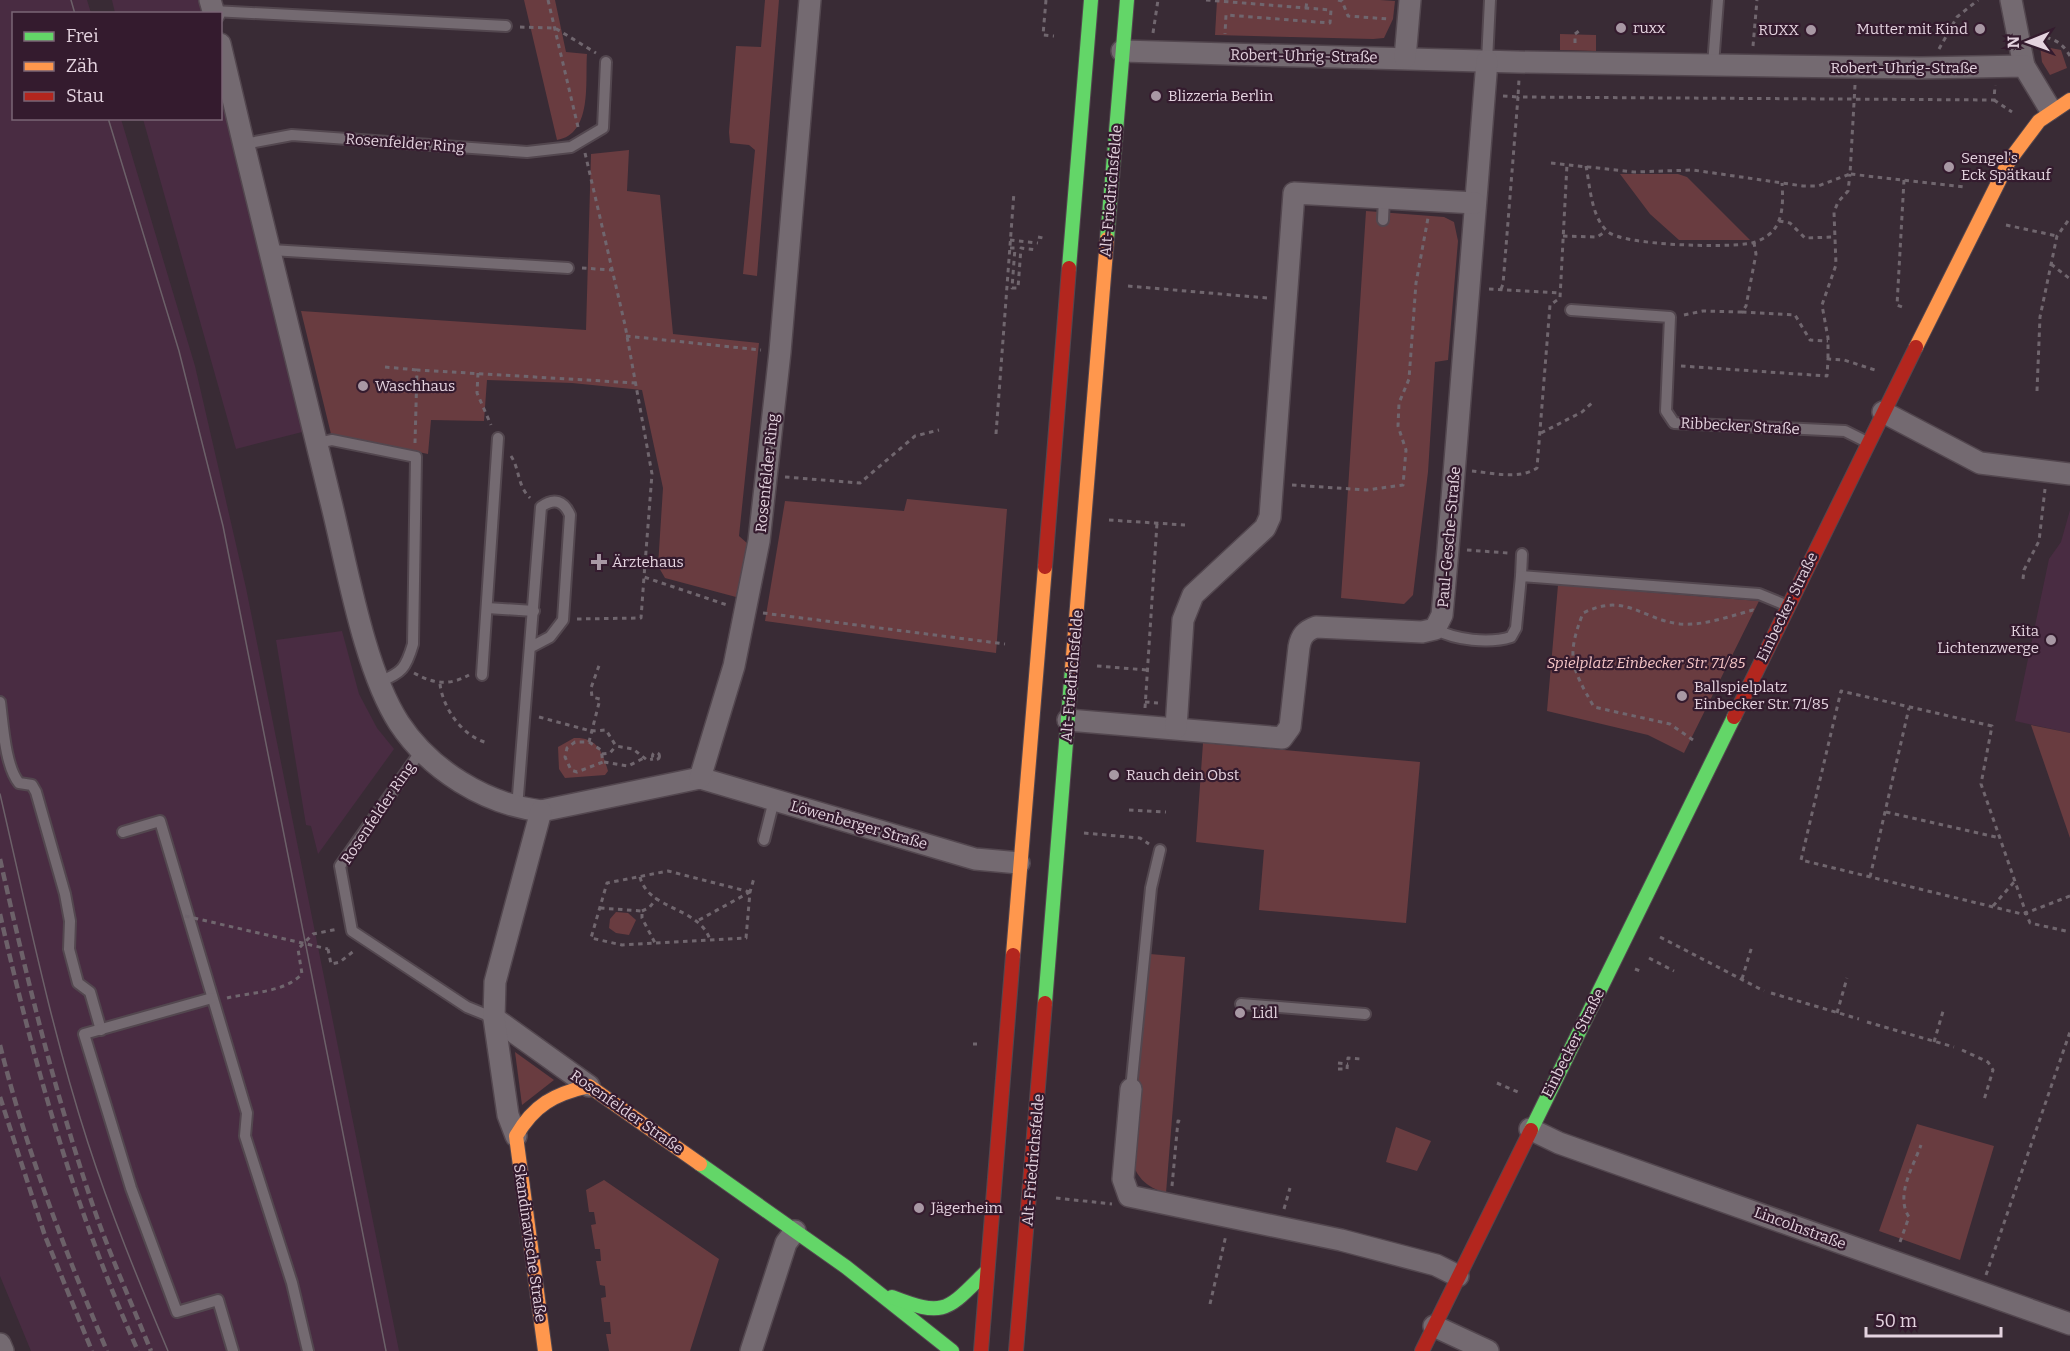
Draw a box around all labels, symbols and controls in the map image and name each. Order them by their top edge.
legend [12,12,222,120]
north arrow [1998,12,2058,72]
place label: ruxx [1633,19,1666,37]
place label: Mutter mit Kind [1856,20,1968,38]
marker: ruxx [1614,21,1628,35]
place label: RUXX [1758,21,1800,39]
marker: Mutter mit Kind [1973,22,1987,36]
marker: RUXX [1804,23,1818,37]
text: Frei [66,25,99,47]
text: N [2004,36,2023,49]
street label: Robert-Uhrig-Straße [1230,46,1378,66]
text: Zäh [66,55,98,77]
street label: Robert-Uhrig-Straße [1830,59,1978,77]
text: Stau [66,85,104,107]
place label: Blizzeria Berlin [1168,87,1274,105]
marker: Blizzeria Berlin [1149,89,1163,103]
street label: Alt-Friedrichsfelde [1096,124,1126,258]
street label: Rosenfelder Ring [345,130,465,156]
place label: Sengel's Eck Spätkauf [1961,149,2053,184]
marker: Sengel's Eck Spätkauf [1942,160,1956,174]
place label: Waschhaus [375,377,455,395]
marker: Waschhaus [356,379,370,393]
street label: Rosenfelder Ring [752,413,782,533]
street label: Ribbecker Straße [1680,414,1800,438]
street label: Paul-Gesche-Straße [1434,466,1464,608]
street label: Einbecker Straße [1753,549,1821,665]
marker: Ärztehaus [590,553,608,571]
place label: Ärztehaus [612,553,684,571]
street label: Alt-Friedrichsfelde [1057,609,1087,743]
place label: Kita Lichtenzwerge [1937,622,2039,657]
marker: Kita Lichtenzwerge [2044,633,2058,647]
park label: Spielplatz Einbecker Str. 71/85 [1547,654,1745,672]
place label: Ballspielplatz Einbecker Str. 71/85 [1694,678,1829,713]
marker: Ballspielplatz Einbecker Str. 71/85 [1675,689,1689,703]
street label: Rosenfelder Ring [337,758,419,868]
place label: Rauch dein Obst [1126,766,1240,784]
marker: Rauch dein Obst [1107,768,1121,782]
street label: Löwenberger Straße [789,797,929,853]
street label: Einbecker Straße [1538,986,1608,1100]
place label: Lidl [1252,1004,1278,1022]
marker: Lidl [1233,1006,1247,1020]
street label: Rosenfelder Straße [567,1066,687,1158]
street label: Alt-Friedrichsfelde [1018,1093,1048,1227]
street label: Skandinavische Straße [510,1163,550,1323]
place label: Jägerheim [930,1199,1004,1217]
marker: Jägerheim [912,1201,926,1215]
street label: Lincolnstraße [1752,1203,1848,1253]
scale bar [1866,1300,2001,1338]
text: 50 m [1875,1310,1917,1332]

